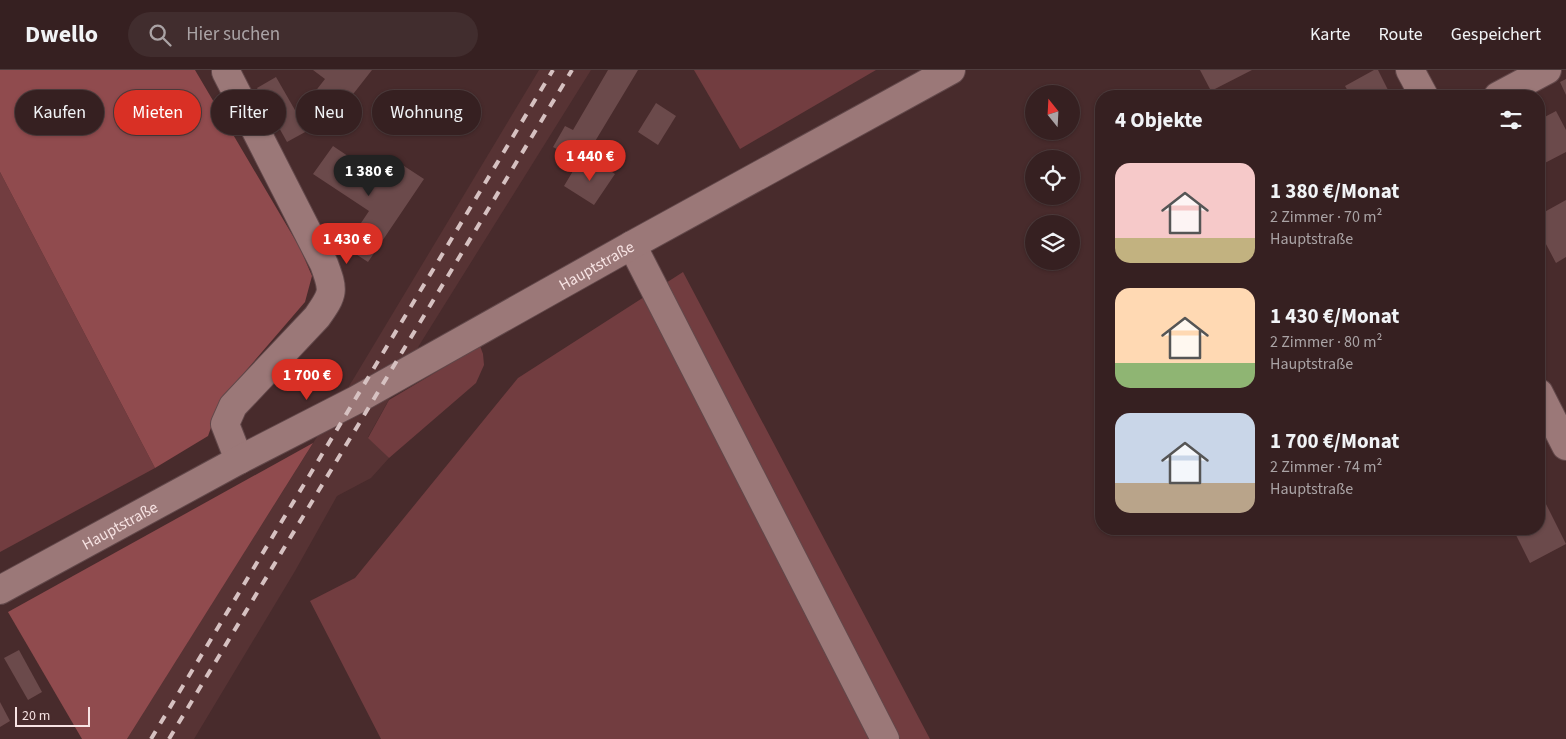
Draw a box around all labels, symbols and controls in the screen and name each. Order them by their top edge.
search box [128,12,478,57]
text: Dwello [25,17,98,52]
icon: search [146,21,174,49]
text: Hier suchen [186,21,280,48]
text: Karte [1310,22,1350,47]
text: Route [1378,22,1423,47]
text: Gespeichert [1451,22,1541,47]
north arrow [1025,85,1080,140]
map controls [1025,85,1080,270]
chip: Kaufen [15,90,104,135]
chip: Mieten [114,90,201,135]
chip: Filter [211,90,286,135]
chip: Neu [296,90,362,135]
chip: Wohnung [372,90,481,135]
text: 4 Objekte [1115,105,1203,135]
icon: filters [1497,106,1525,134]
pin: 1 440 € [544,140,636,182]
text: 1 440 € [566,145,614,167]
button: locate [1025,150,1080,205]
pin: 1 380 € [323,154,415,197]
text: 1 380 € [345,160,393,182]
text: 1 380 €/Monat [1270,176,1399,206]
icon: home [1155,183,1215,243]
text: 2 Zimmer · 70 m² [1270,206,1382,228]
button: layers [1025,215,1080,270]
pin: 1 430 € [301,222,393,265]
text: 1 430 € [323,228,371,250]
text: Hauptstraße [1270,228,1353,250]
street label: Hauptstraße [555,236,638,296]
text: 1 430 €/Monat [1270,301,1399,331]
icon: home [1155,308,1215,368]
text: 2 Zimmer · 80 m² [1270,331,1382,353]
text: Hauptstraße [1270,353,1353,375]
pin: 1 700 € [261,358,353,401]
text: 1 700 € [283,364,331,386]
text: 1 700 €/Monat [1270,426,1399,456]
icon: home [1155,433,1215,493]
text: 2 Zimmer · 74 m² [1270,456,1382,478]
text: Hauptstraße [1270,478,1353,500]
street label: Hauptstraße [78,496,162,555]
scale bar [15,704,90,727]
text: 20 m [22,706,50,726]

